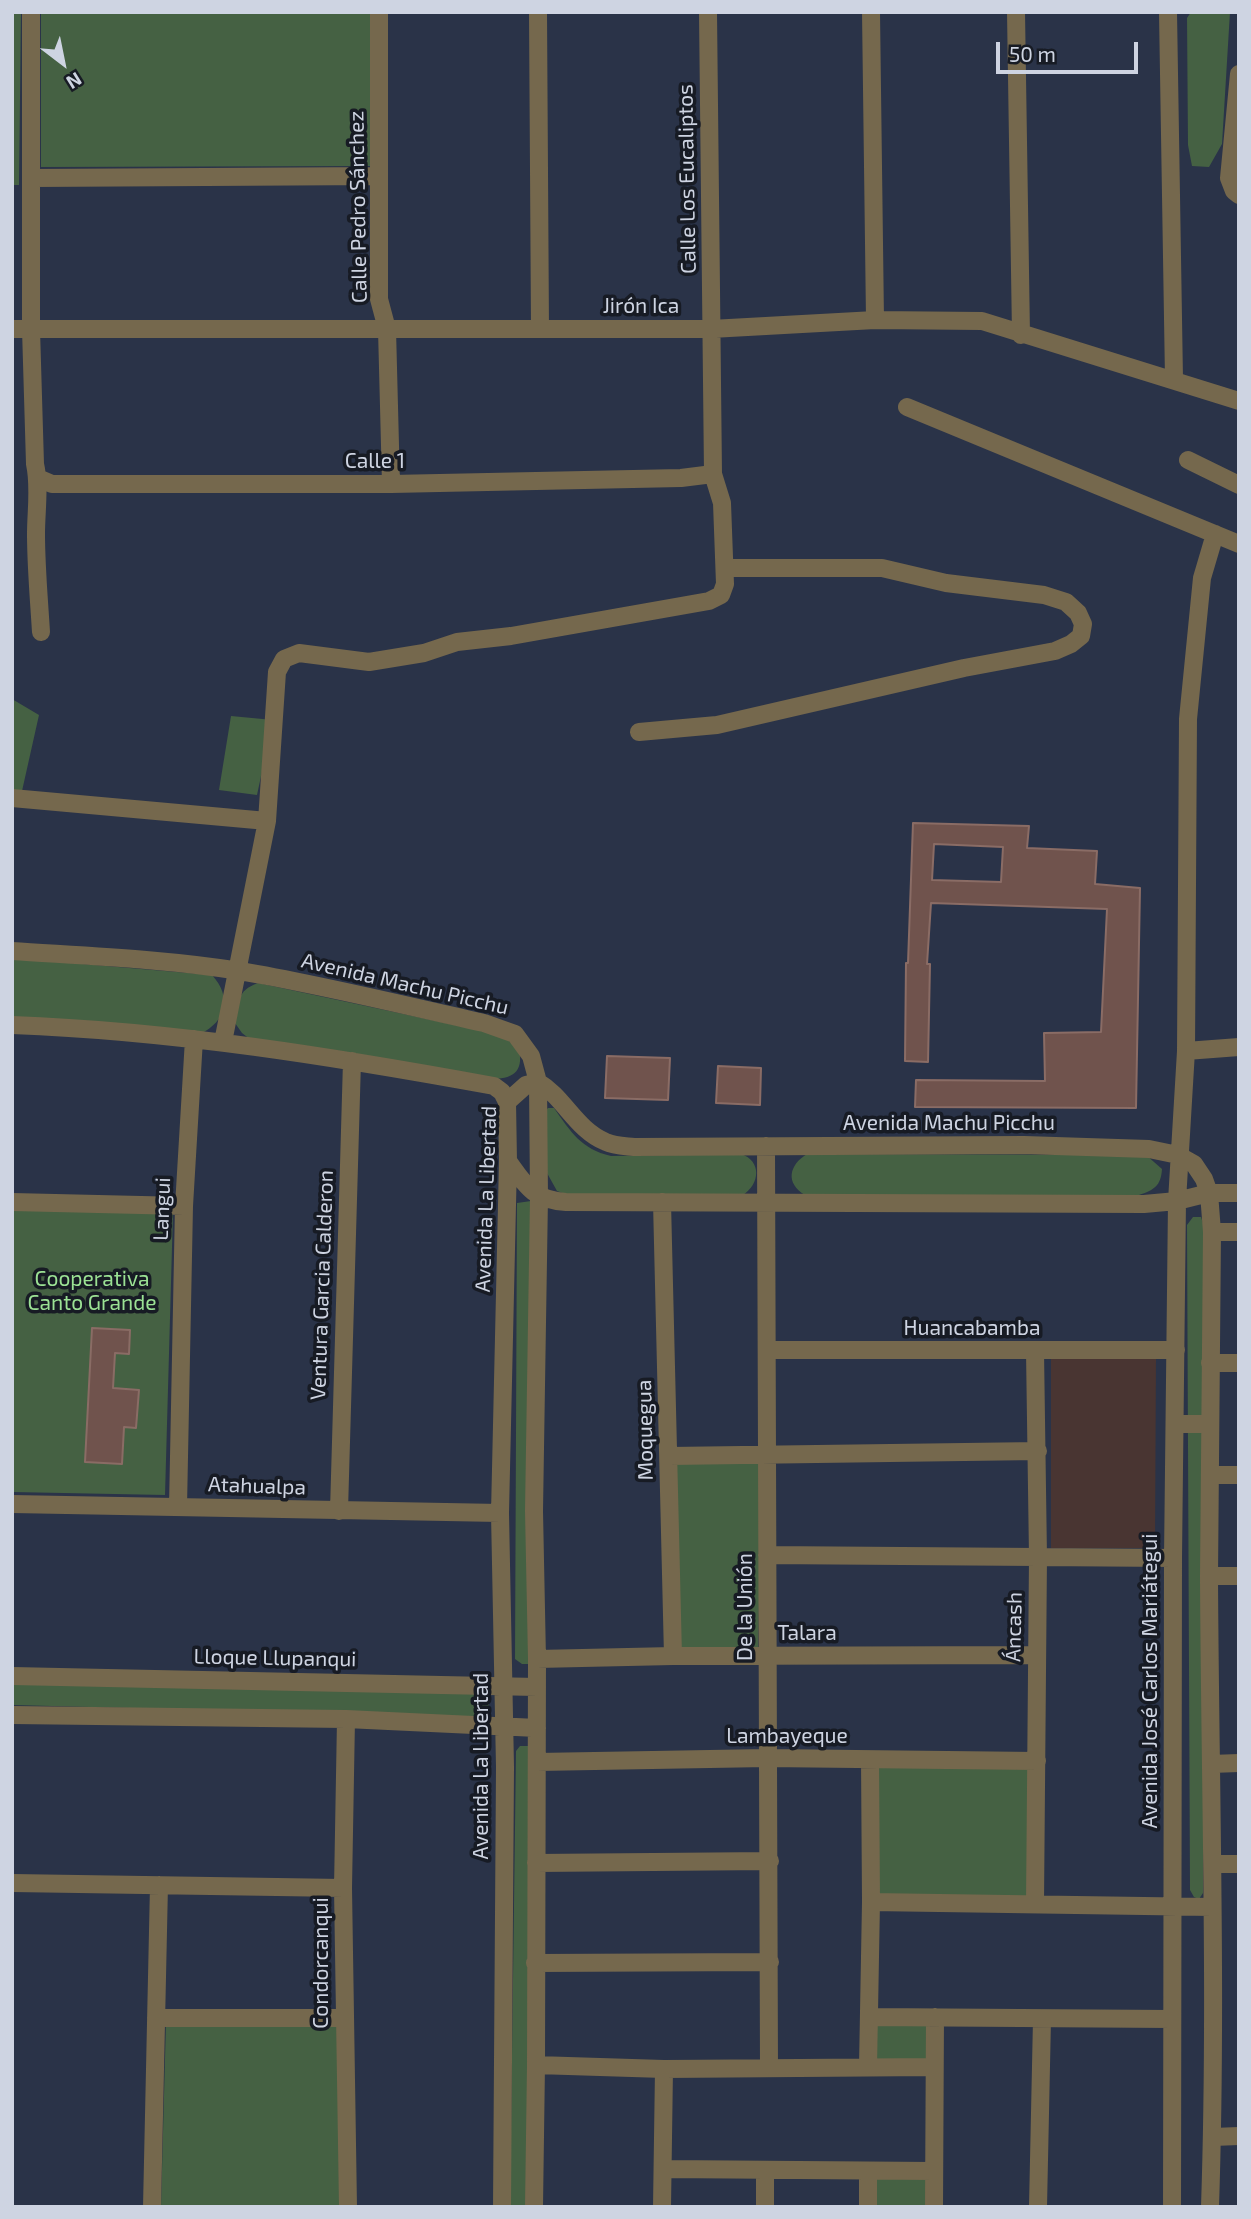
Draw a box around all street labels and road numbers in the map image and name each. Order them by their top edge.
street label: Calle Los Eucaliptos [673,84,701,274]
street label: Calle Pedro Sánchez [344,111,372,303]
street label: Jirón Ica [603,293,679,319]
street label: Calle 1 [345,448,405,474]
street label: Avenida Machu Picchu [299,948,511,1020]
street label: Avenida La Libertad [470,1105,502,1293]
street label: Avenida Machu Picchu [843,1110,1055,1136]
street label: Ventura Garcia Calderon [305,1170,339,1400]
street label: Langui [148,1177,176,1241]
street label: Huancabamba [904,1315,1040,1341]
street label: Moquegua [632,1379,658,1481]
street label: Atahualpa [208,1472,306,1500]
street label: Avenida José Carlos Mariátegui [1137,1534,1163,1828]
street label: De la Unión [732,1553,758,1661]
street label: Áncash [1001,1592,1027,1662]
street label: Talara [777,1620,837,1646]
street label: Lloque Llupanqui [193,1644,357,1672]
street label: Avenida La Libertad [468,1673,494,1859]
street label: Lambayeque [726,1723,848,1749]
street label: Condorcanqui [308,1897,334,2029]

